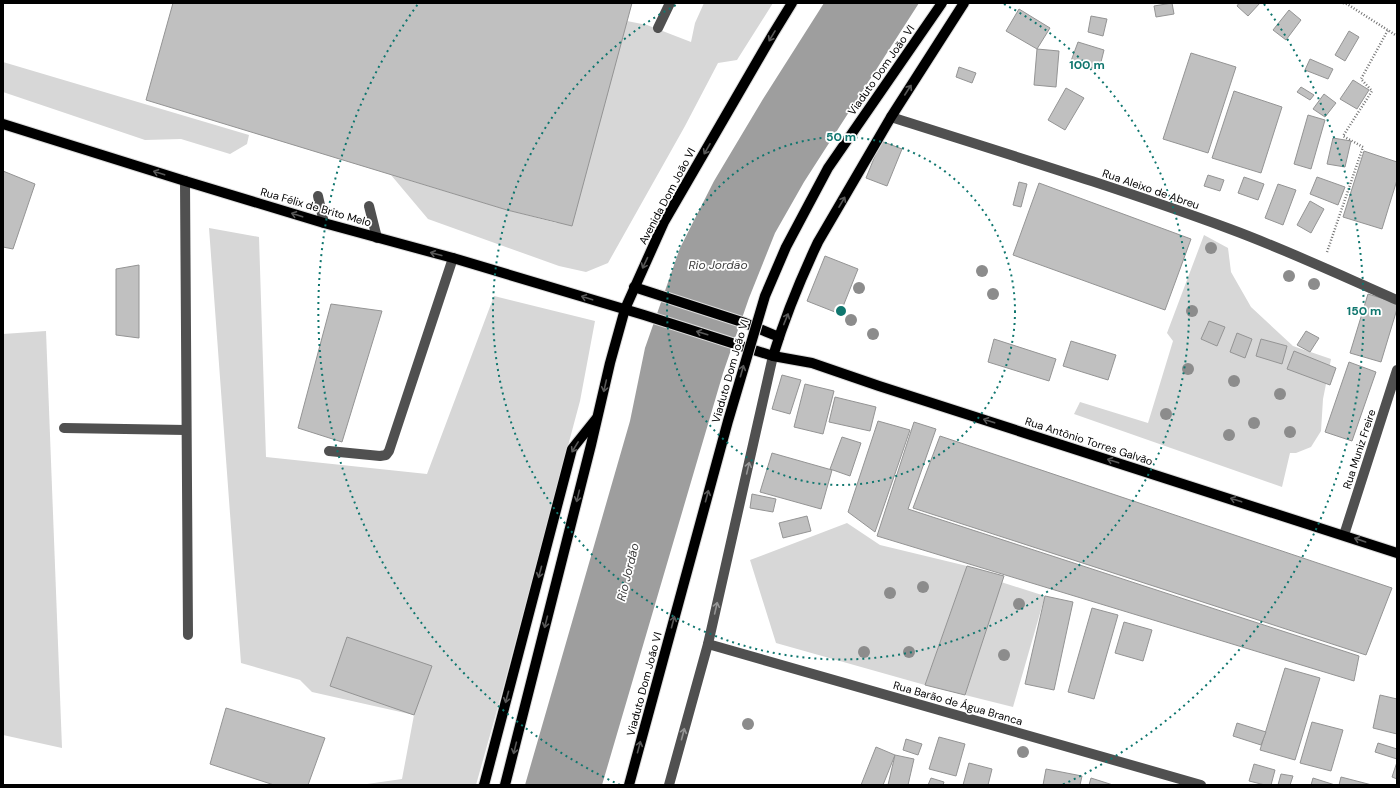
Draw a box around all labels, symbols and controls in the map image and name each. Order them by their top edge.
street label: Viaduto Dom João VI [845,22,917,118]
one-way arrow [767,30,775,42]
text: 100 m [1069,57,1105,73]
one-way arrow [905,84,913,96]
text: 50 m [826,129,856,145]
one-way arrow [702,142,710,154]
street label: Avenida Dom João VI [636,145,698,247]
street label: Rua Aleixo de Abreu [1101,166,1201,212]
one-way arrow [153,169,166,176]
street label: Rua Félix de Brito Melo [259,184,373,230]
one-way arrow [838,196,846,208]
one-way arrow [291,210,303,218]
one-way arrow [429,249,442,257]
one-way arrow [641,257,648,269]
water label: Rio Jordão [688,257,748,273]
one-way arrow [581,294,594,301]
text: 150 m [1347,303,1381,319]
centre of rings [834,304,848,318]
one-way arrow [783,313,791,325]
street label: Viaduto Dom João VI [709,318,751,424]
one-way arrow [695,329,708,336]
one-way arrow [739,365,746,378]
one-way arrow [600,379,608,392]
street label: Rua Muniz Freire [1340,407,1378,491]
street label: Rua Antônio Torres Galvão [1023,414,1155,468]
one-way arrow [982,417,995,424]
one-way arrow [571,441,579,452]
one-way arrow [1106,457,1119,464]
one-way arrow [744,461,752,474]
one-way arrow [574,489,581,502]
one-way arrow [704,490,711,503]
one-way arrow [1231,496,1243,504]
one-way arrow [1354,536,1366,544]
water label: Rio Jordão [613,541,643,603]
one-way arrow [536,565,543,578]
one-way arrow [712,602,720,615]
one-way arrow [542,615,550,628]
one-way arrow [669,615,677,628]
street label: Viaduto Dom João VI [623,631,665,737]
street label: Rua Barão de Água Branca [892,678,1024,728]
one-way arrow [503,691,510,704]
one-way arrow [680,728,687,741]
one-way arrow [510,741,518,754]
one-way arrow [636,741,643,754]

